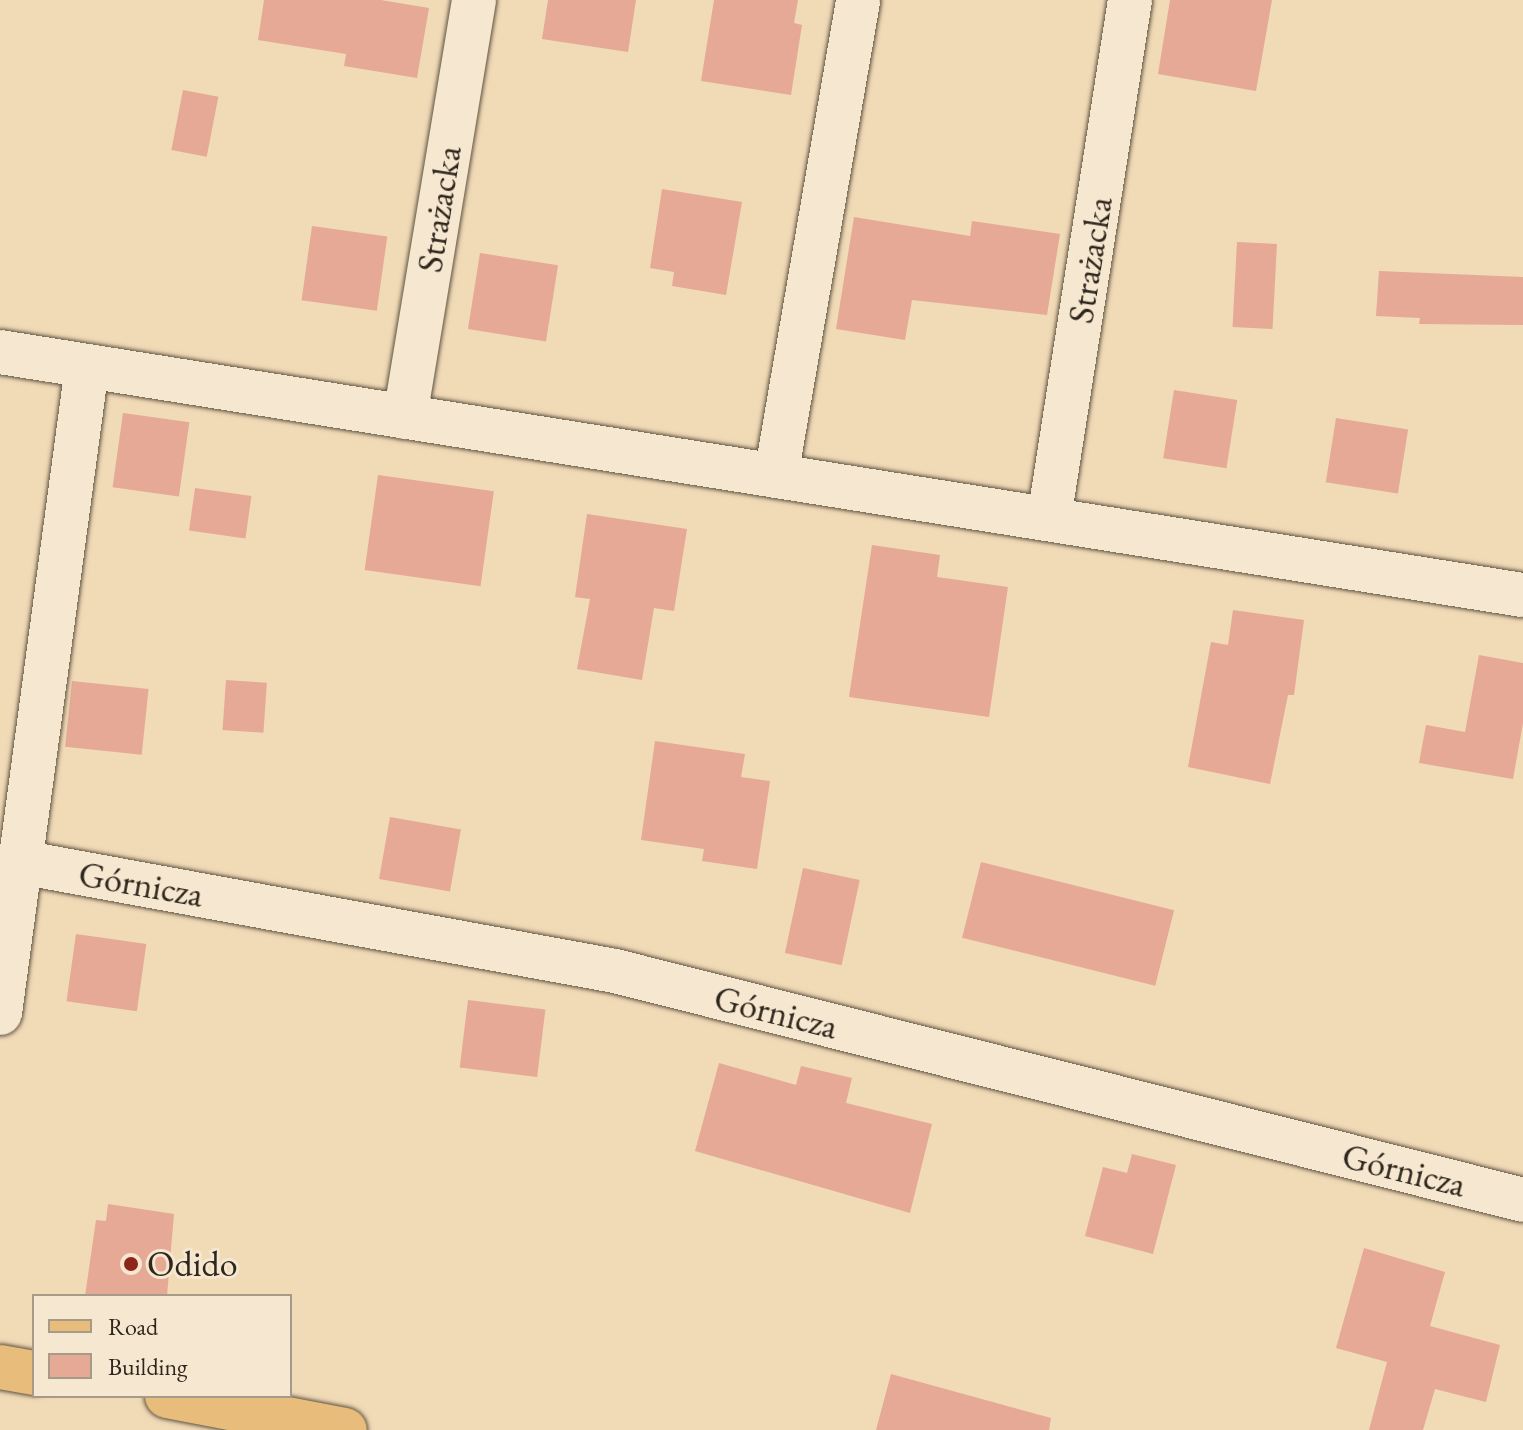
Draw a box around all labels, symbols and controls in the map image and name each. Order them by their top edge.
street label: Strażacka [408,143,470,275]
street label: Strażacka [1059,194,1121,326]
street label: Górnicza [75,852,207,916]
street label: Górnicza [710,976,842,1048]
street label: Górnicza [1338,1134,1470,1206]
place label: Odido [147,1242,238,1286]
marker: Odido [122,1255,140,1273]
legend [32,1294,292,1398]
text: Road [108,1311,158,1342]
text: Building [108,1351,188,1382]

